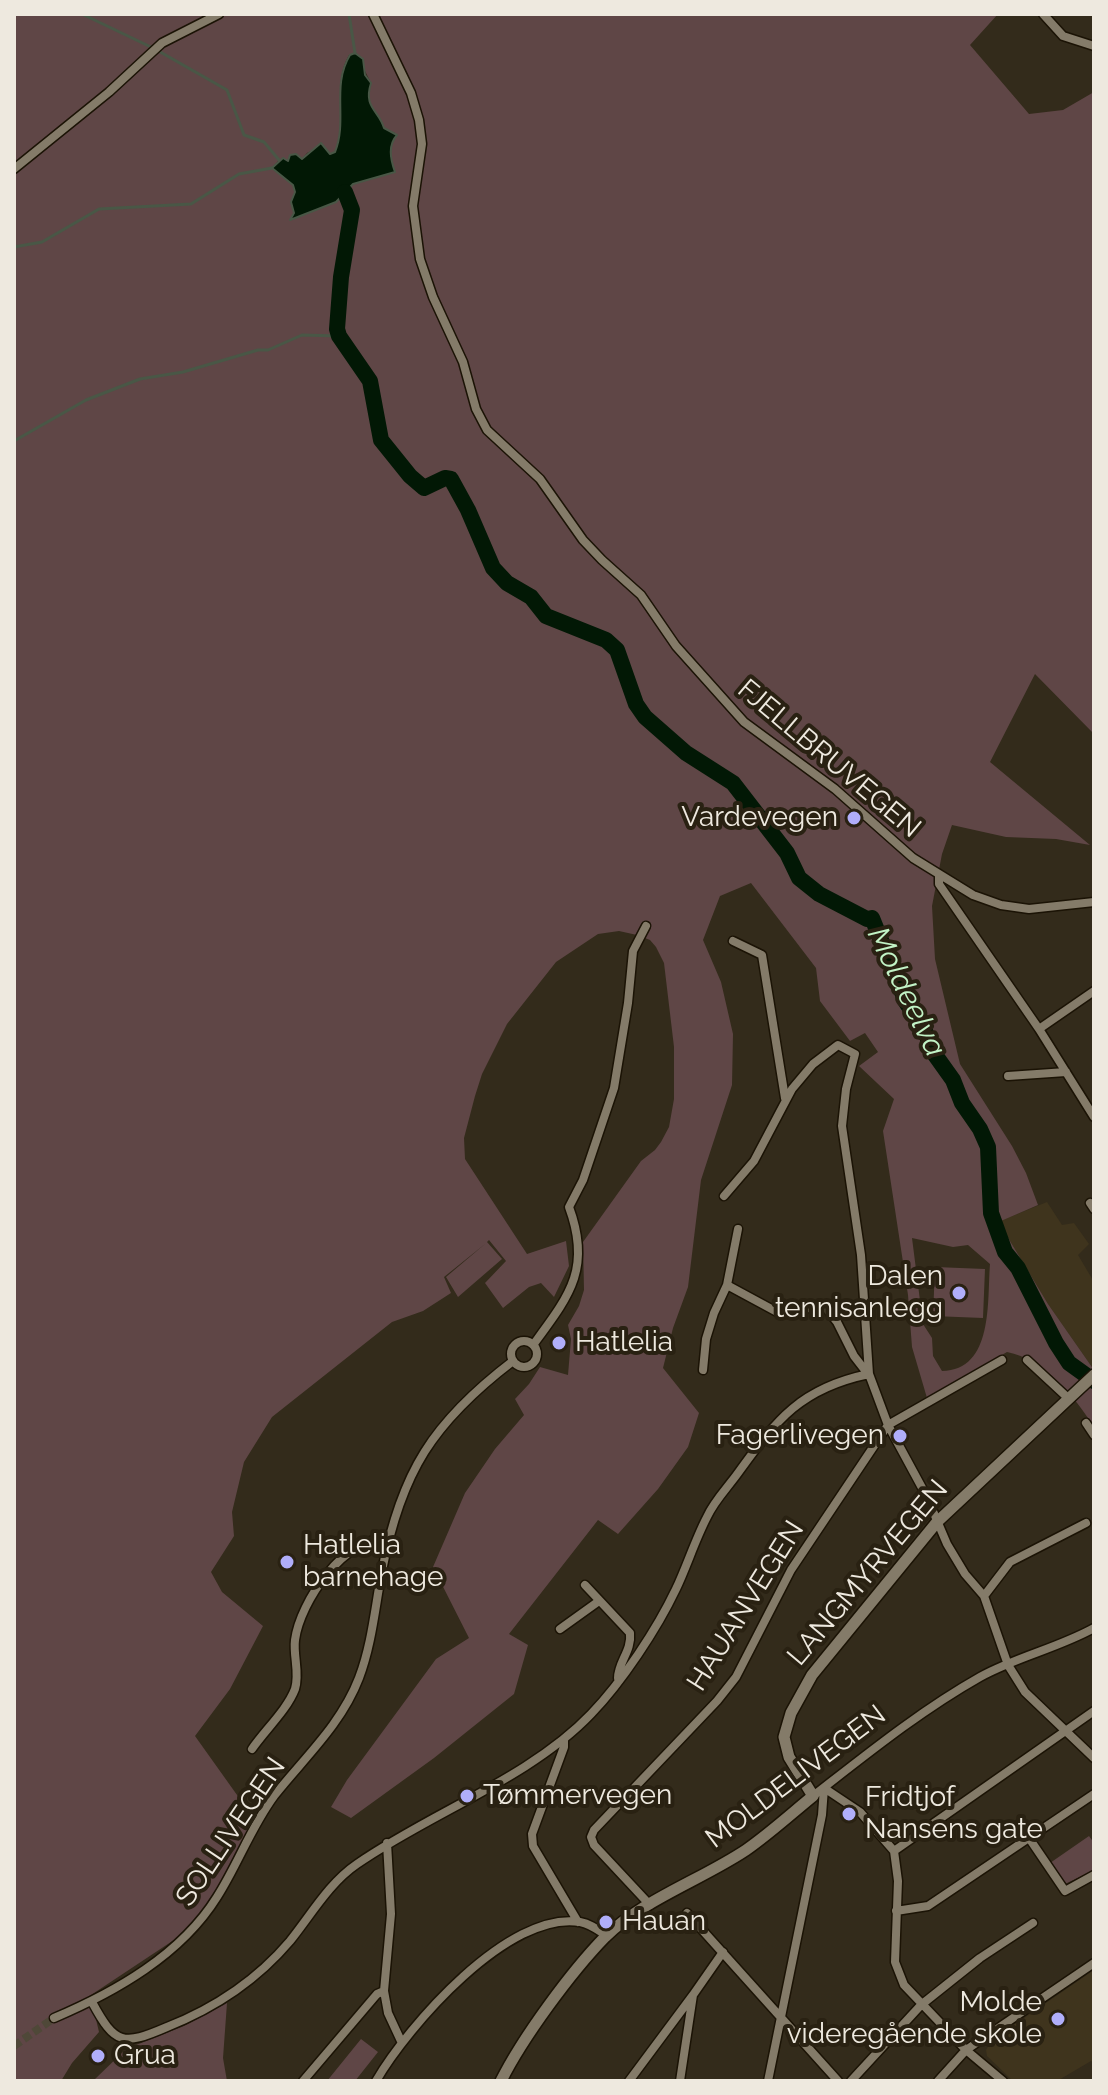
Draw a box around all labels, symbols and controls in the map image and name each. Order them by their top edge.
street label: FJELLBRUVEGEN [731,673,927,845]
place label: Vardevegen [681,801,838,835]
marker: Vardevegen [845,809,863,827]
water label: Moldeelva [859,921,953,1063]
place label: Dalen tennisanlegg [775,1260,943,1326]
marker: Dalen tennisanlegg [950,1284,968,1302]
place label: Hatlelia [575,1326,673,1360]
marker: Hatlelia [550,1334,568,1352]
place label: Fagerlivegen [716,1419,884,1453]
marker: Fagerlivegen [891,1427,909,1445]
street label: LANGMYRVEGEN [781,1473,955,1673]
street label: HAUANVEGEN [680,1515,812,1697]
place label: Hatlelia barnehage [303,1529,443,1595]
marker: Hatlelia barnehage [278,1553,296,1571]
street label: MOLDELIVEGEN [699,1698,893,1856]
street label: SOLLIVEGEN [169,1751,293,1913]
place label: Tømmervegen [483,1779,672,1813]
place label: Fridtjof Nansens gate [865,1781,1043,1847]
marker: Tømmervegen [458,1787,476,1805]
marker: Fridtjof Nansens gate [840,1805,858,1823]
place label: Hauan [622,1905,706,1939]
marker: Hauan [597,1913,615,1931]
place label: Molde videregående skole [787,1986,1042,2052]
marker: Molde videregående skole [1049,2010,1067,2028]
place label: Grua [114,2039,176,2073]
marker: Grua [89,2047,107,2065]

